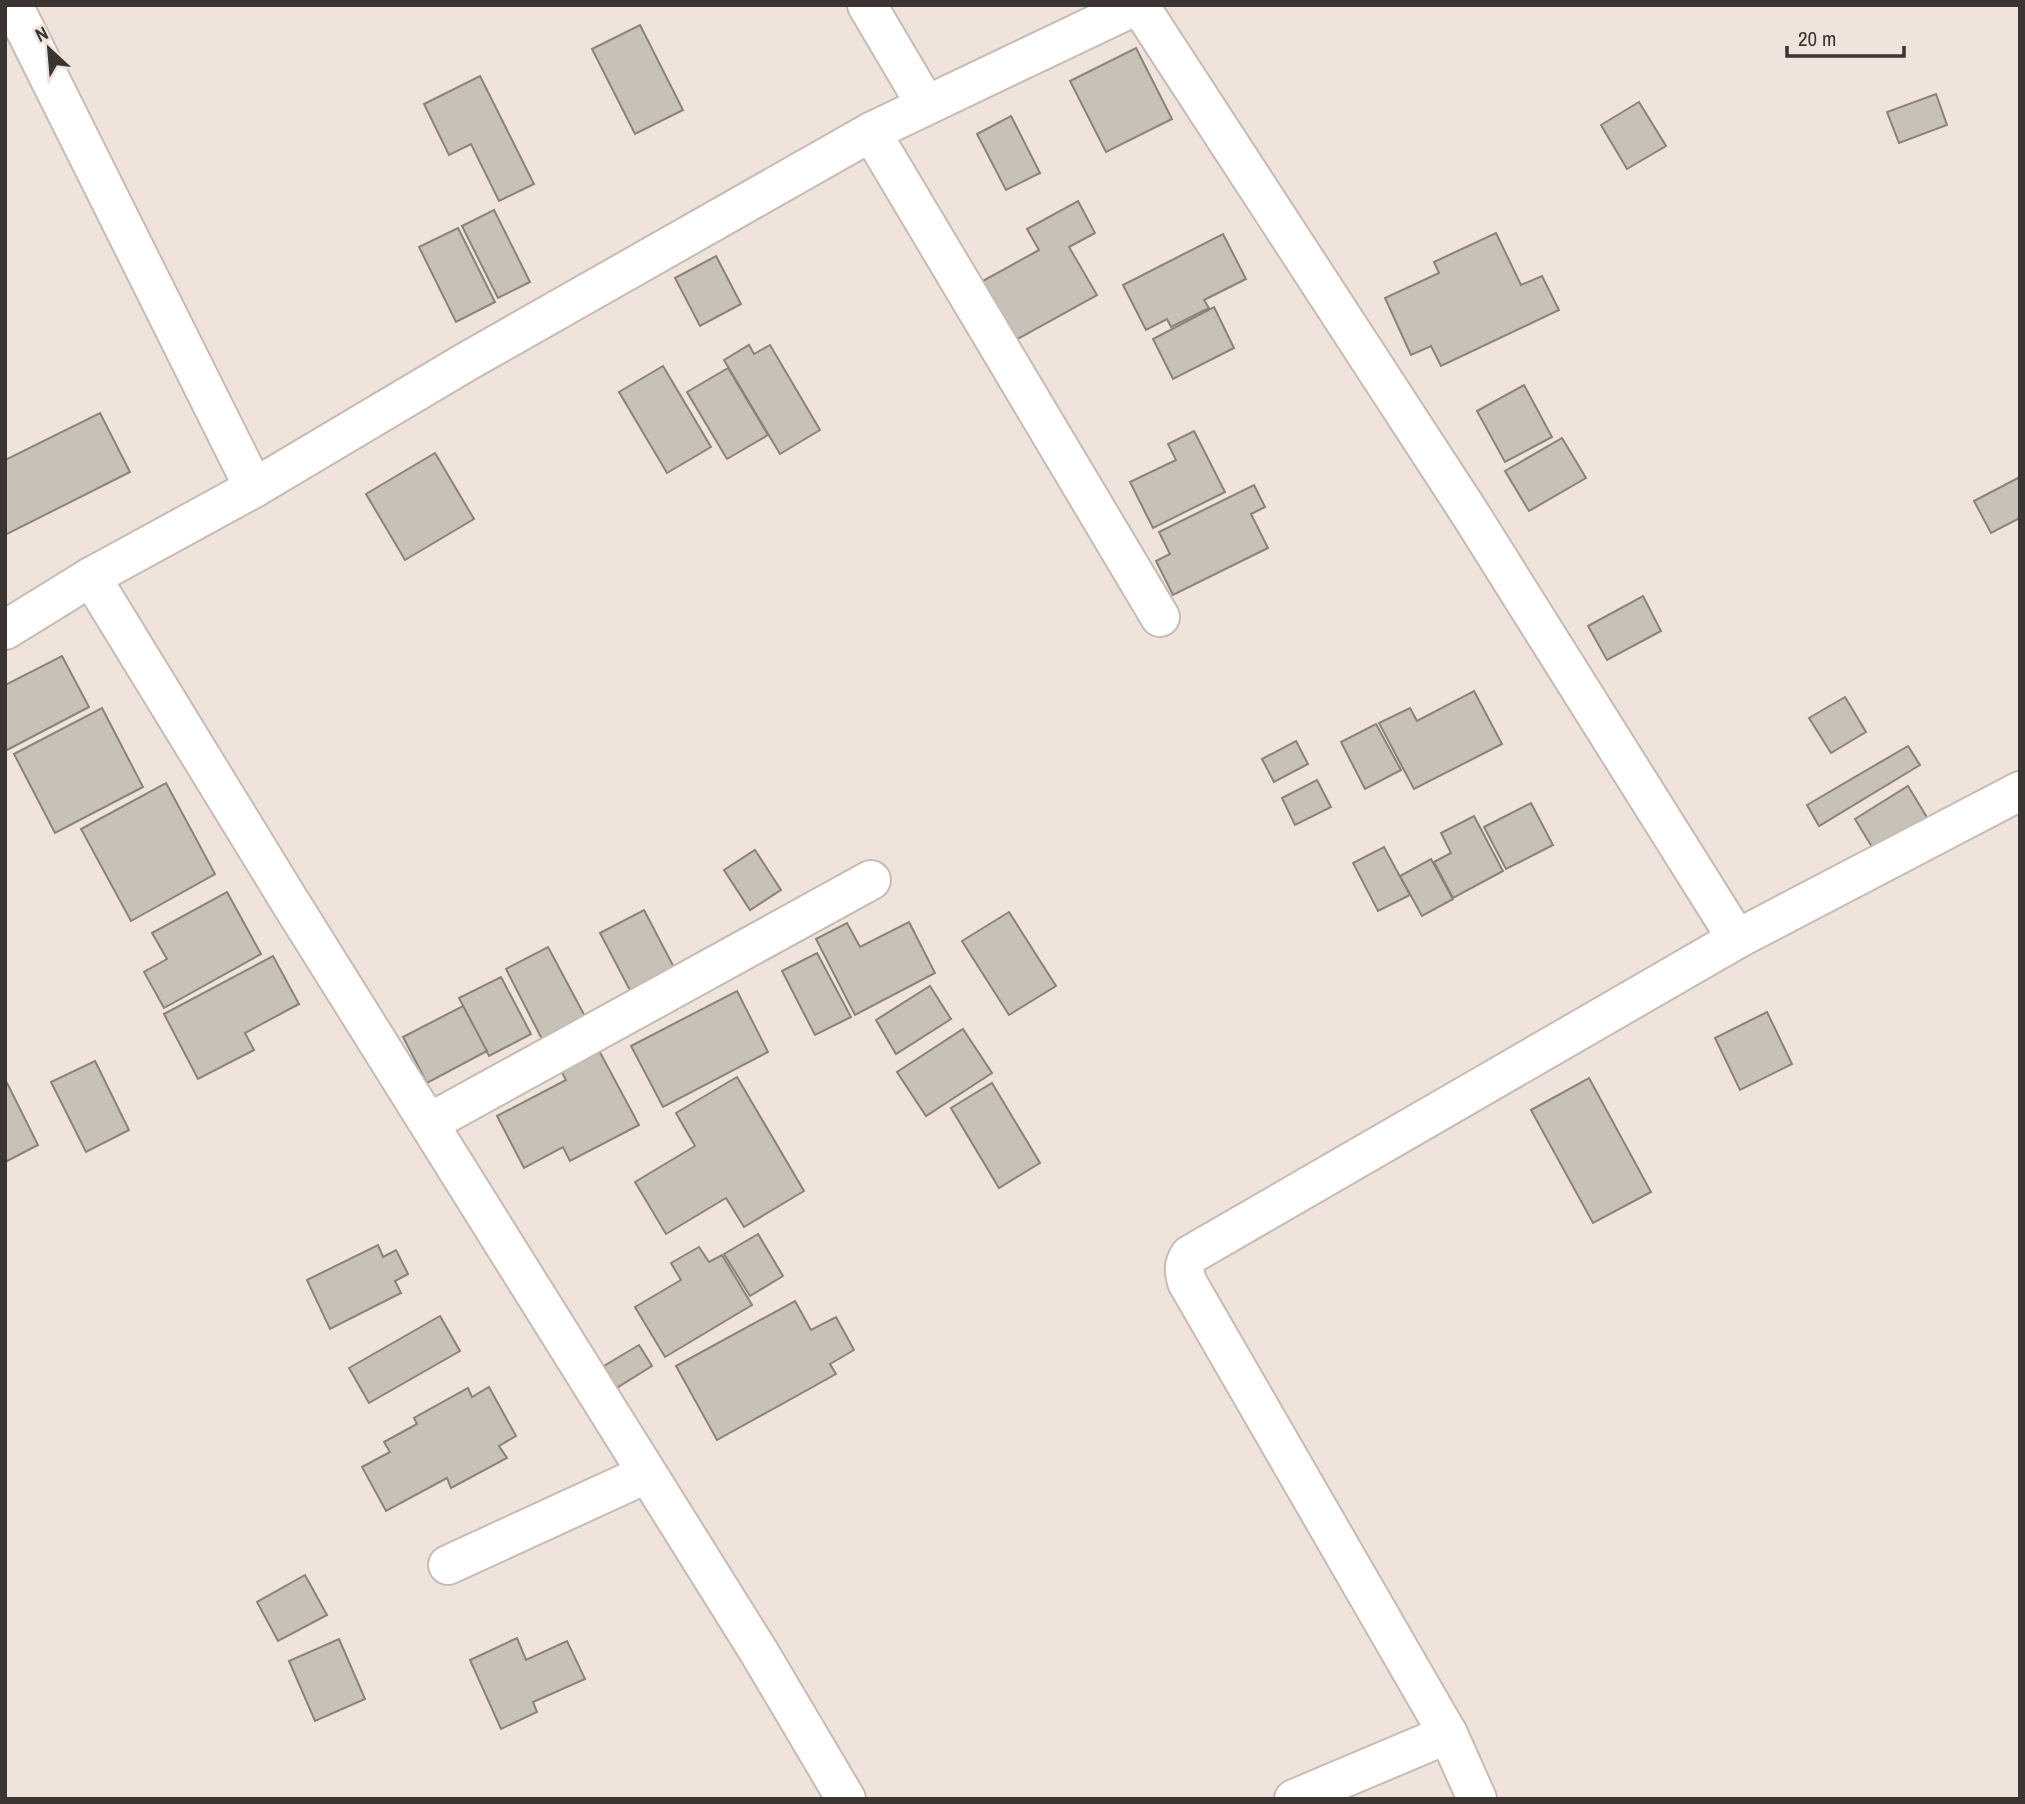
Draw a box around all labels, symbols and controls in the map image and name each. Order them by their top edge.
north arrow [14,14,84,84]
scale bar [1787,14,1904,58]
text: N [31,20,52,48]
text: 20 m [1798,24,1836,53]

